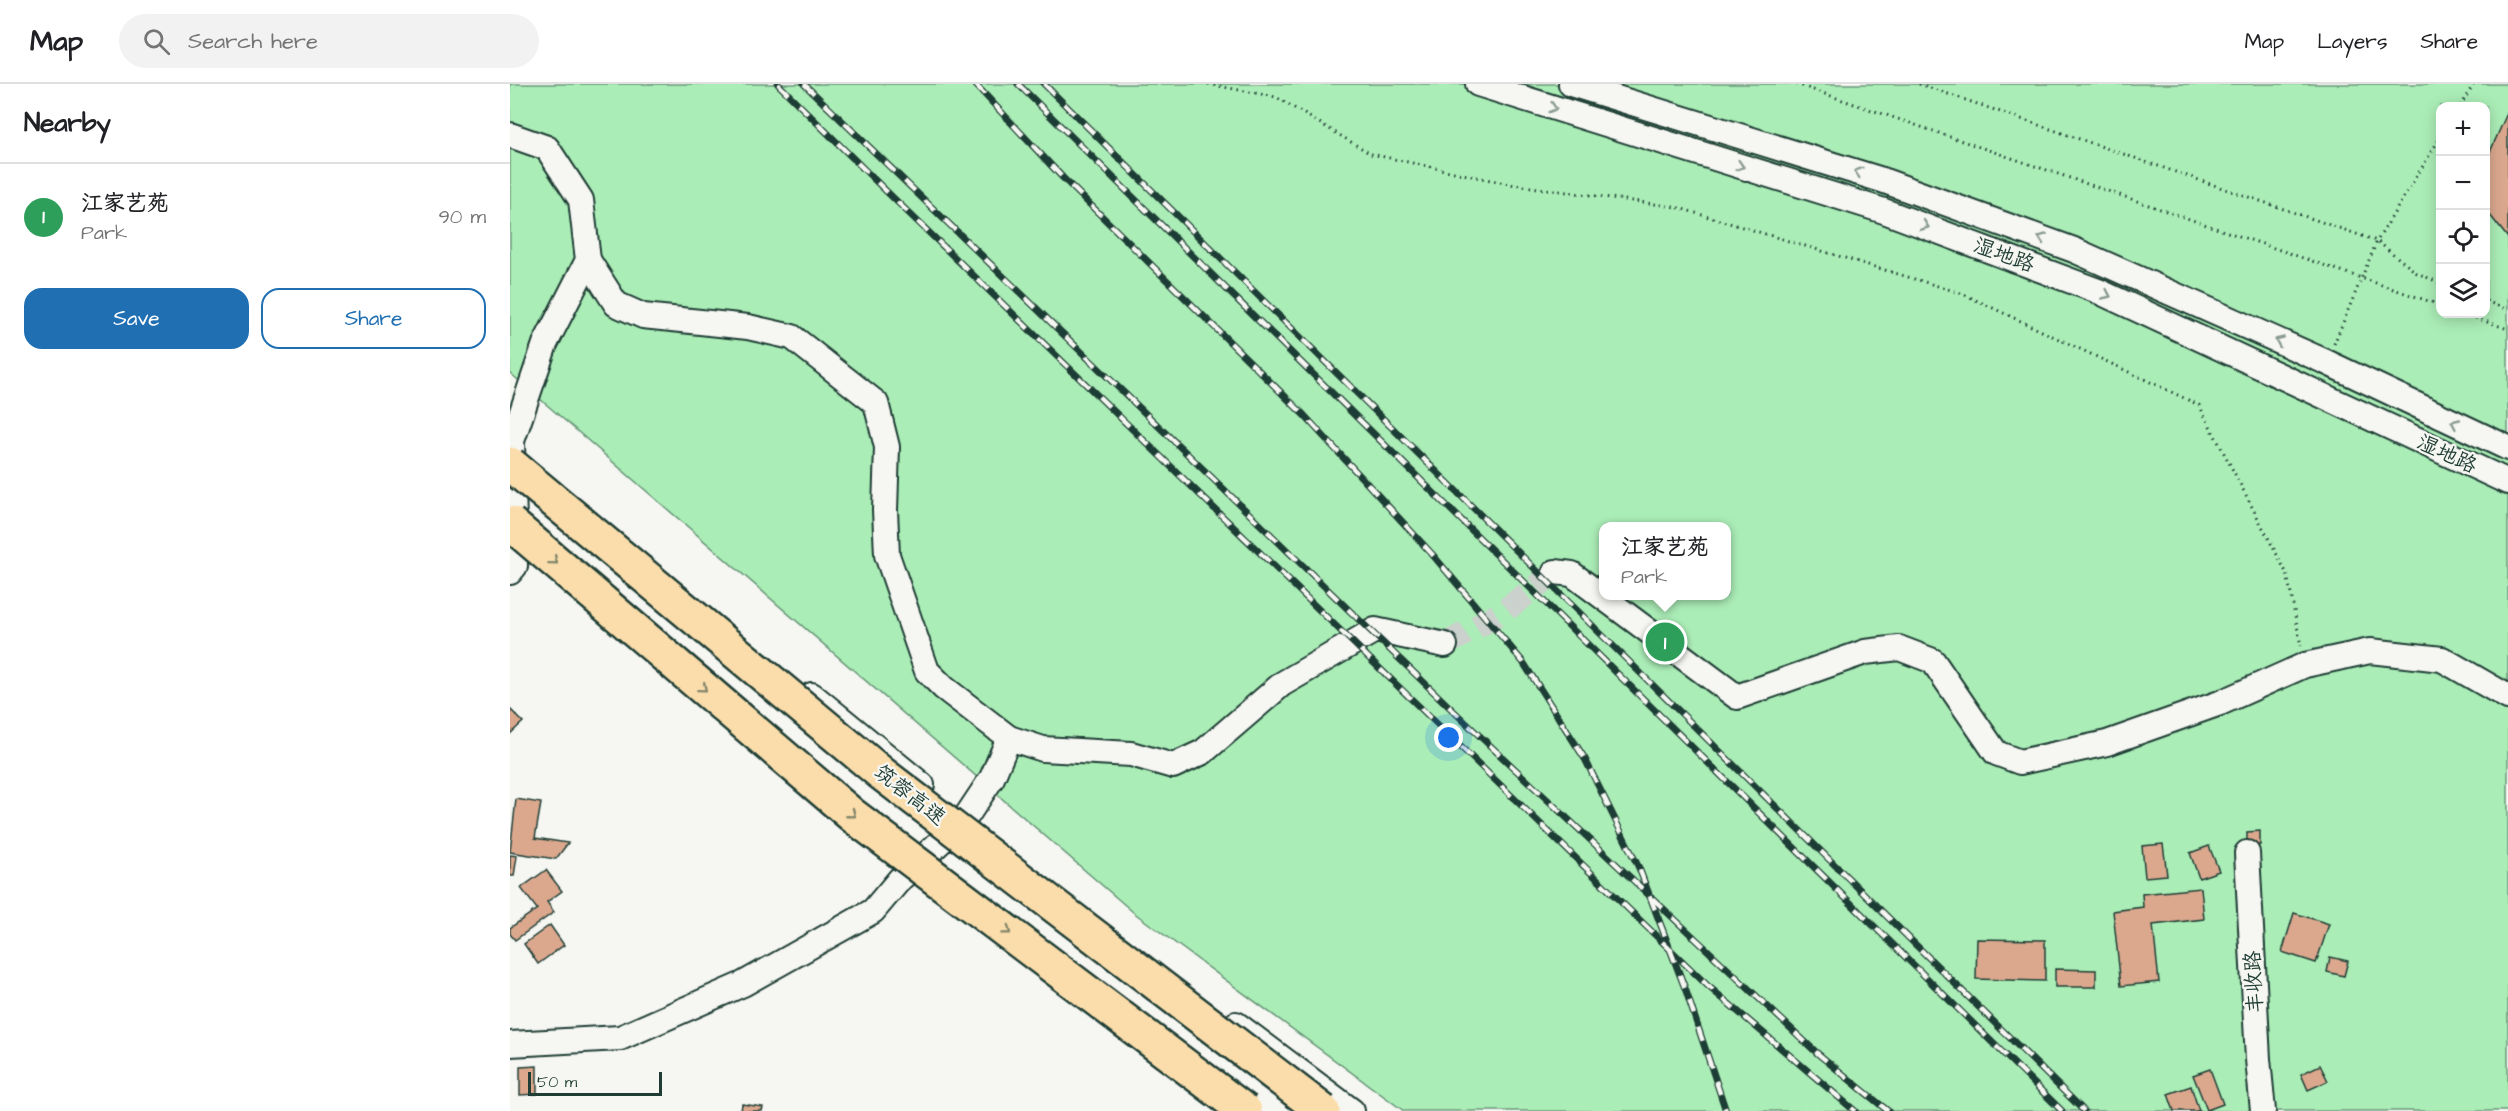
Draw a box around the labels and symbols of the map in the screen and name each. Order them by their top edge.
one-way arrow [1547,101,1558,113]
one-way arrow [1734,159,1745,171]
one-way arrow [1853,167,1864,179]
one-way arrow [1919,219,1930,231]
street label: 湿地路 [1969,231,2039,279]
one-way arrow [2037,233,2048,245]
one-way arrow [2101,287,2112,299]
one-way arrow [2274,336,2285,348]
one-way arrow [2451,419,2462,431]
street label: 湿地路 [2412,428,2482,480]
one-way arrow [547,554,558,565]
pin: 1 [1646,620,1684,664]
one-way arrow [696,681,707,692]
your location [1434,723,1463,752]
street label: 筑蓉高速 [868,758,952,832]
one-way arrow [845,806,856,817]
one-way arrow [1001,924,1012,935]
street label: 丰收路 [2238,950,2270,1014]
scale bar [528,1069,662,1096]

